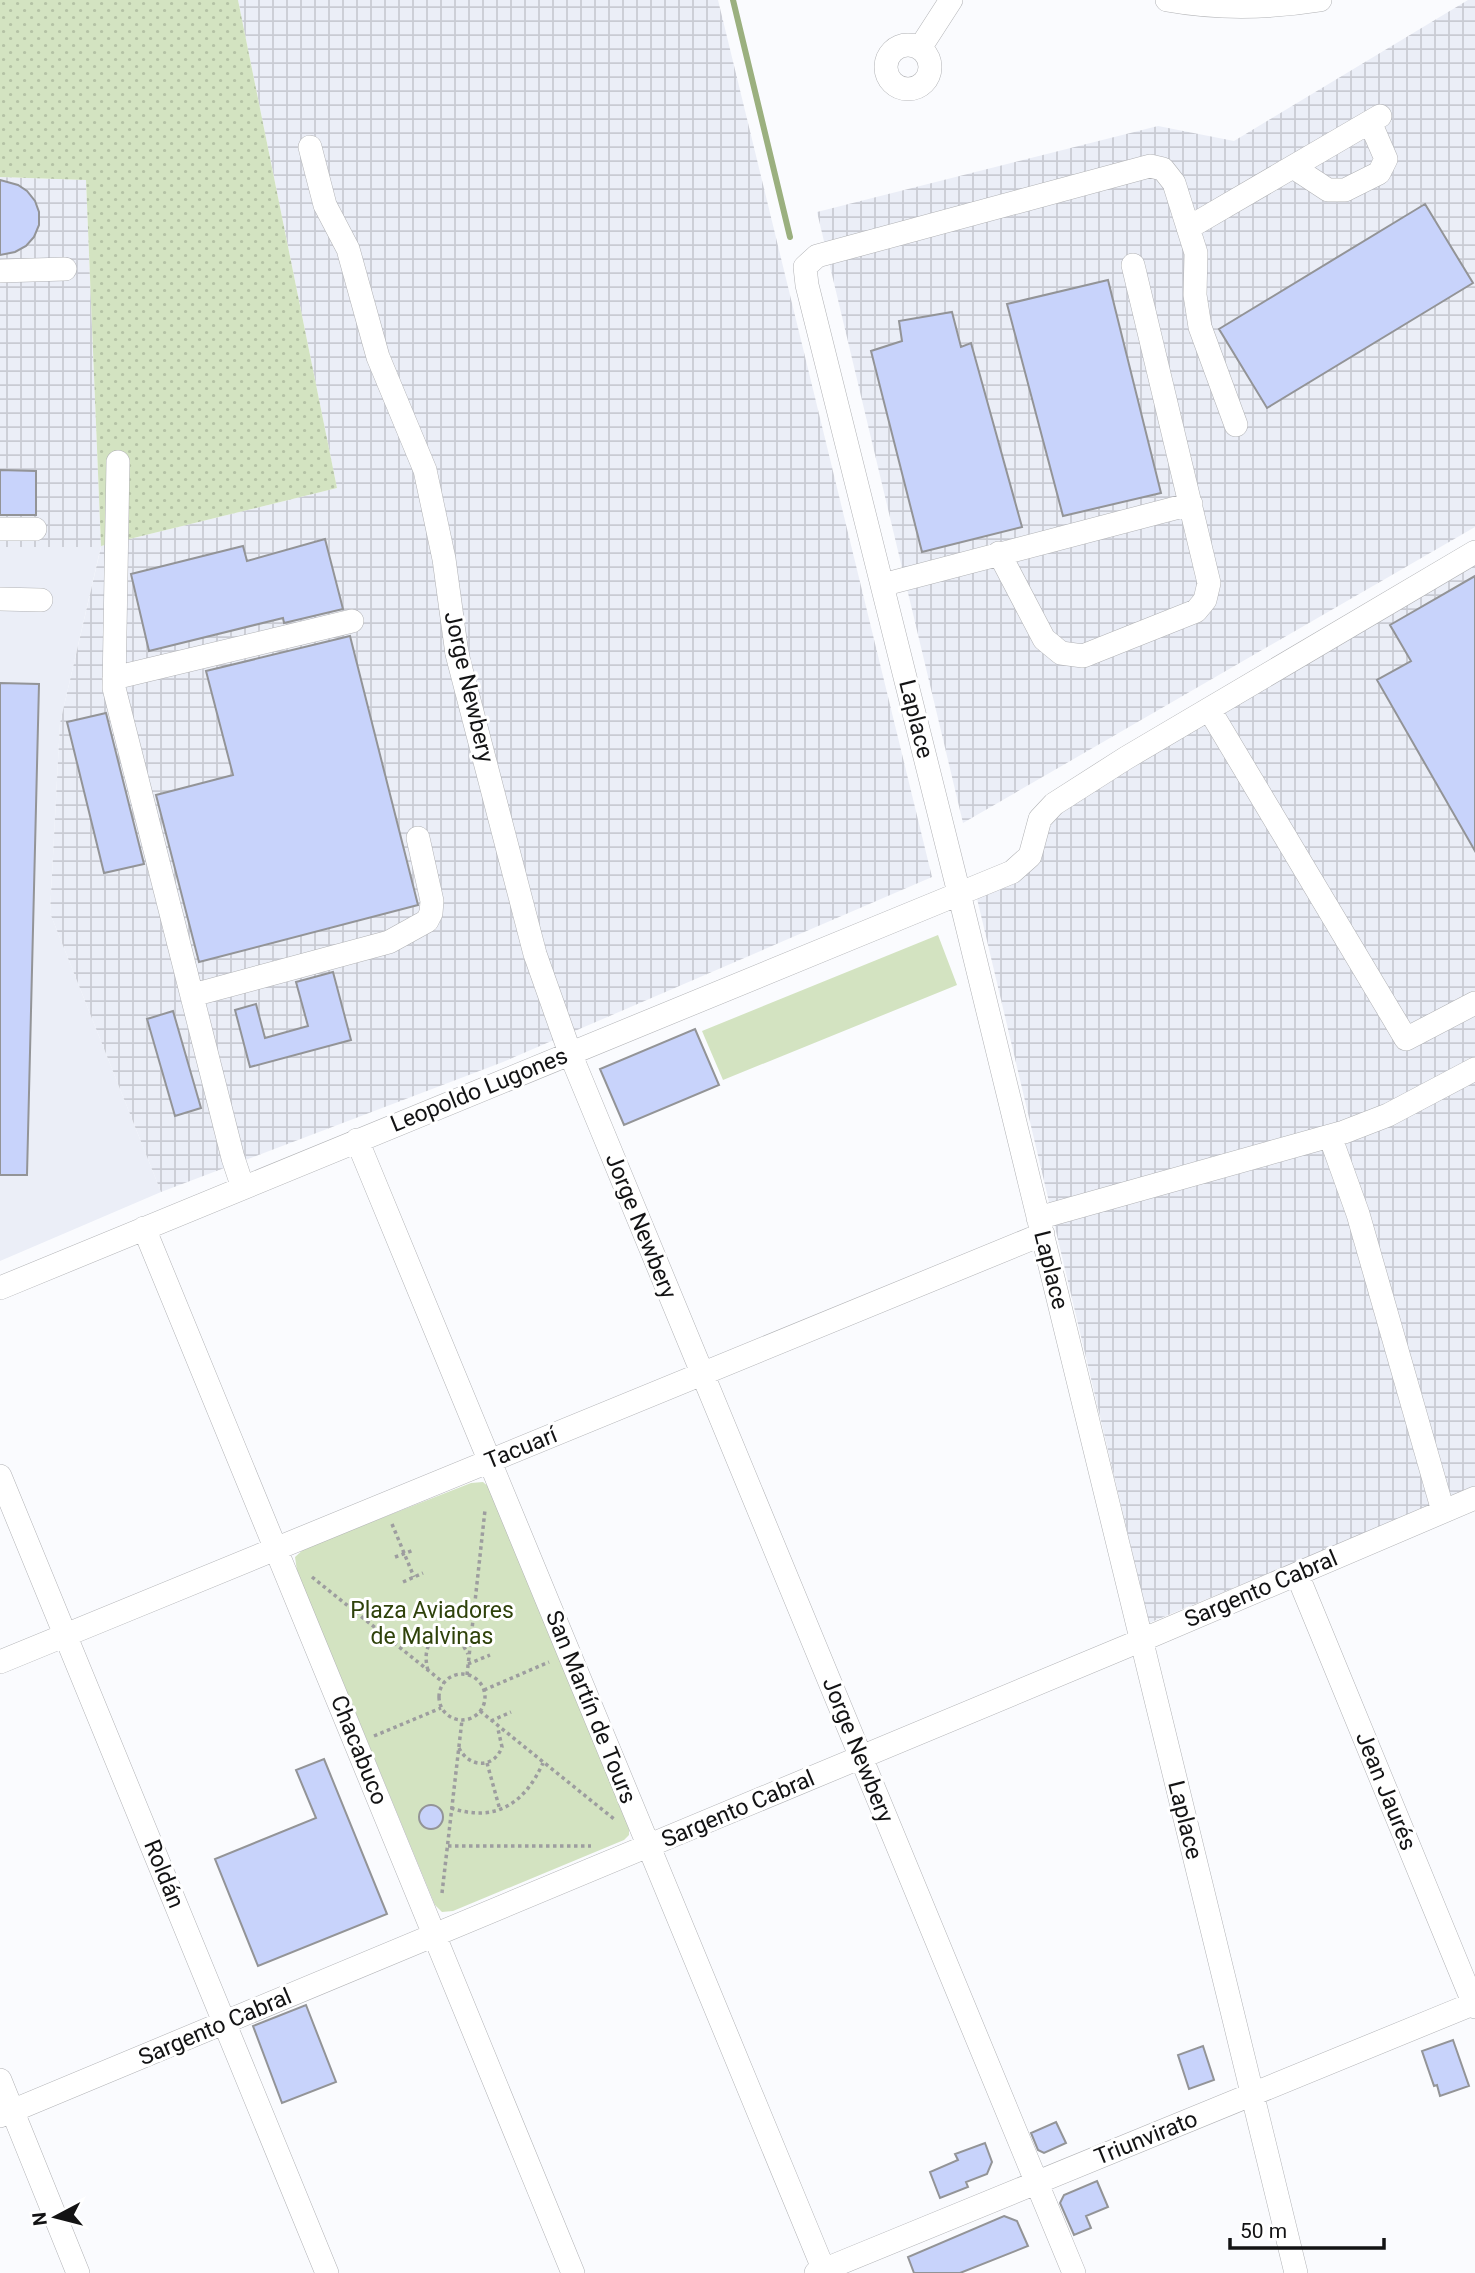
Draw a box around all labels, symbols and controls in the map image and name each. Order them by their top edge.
street label: Jorge Newbery [439,609,500,765]
street label: Laplace [893,677,939,761]
street label: Leopoldo Lugones [387,1042,571,1138]
street label: Jorge Newbery [600,1150,682,1303]
street label: Laplace [1028,1228,1074,1312]
street label: Tacuarí [481,1421,562,1475]
street label: Sargento Cabral [1180,1545,1342,1633]
park label: Plaza Aviadores de Malvinas [350,1597,514,1650]
street label: San Martín de Tours [540,1607,642,1807]
street label: Jorge Newbery [817,1674,899,1827]
street label: Chacabuco [325,1691,393,1809]
street label: Jean Jaurés [1350,1728,1422,1854]
street label: Sargento Cabral [657,1765,819,1853]
street label: Laplace [1162,1778,1208,1862]
street label: Roldán [138,1836,190,1912]
street label: Sargento Cabral [134,1983,296,2071]
street label: Triunvirato [1091,2105,1201,2171]
north arrow [21,2182,91,2252]
scale bar [1230,2206,1384,2250]
text: N [27,2211,52,2227]
text: 50 m [1240,2219,1287,2243]

